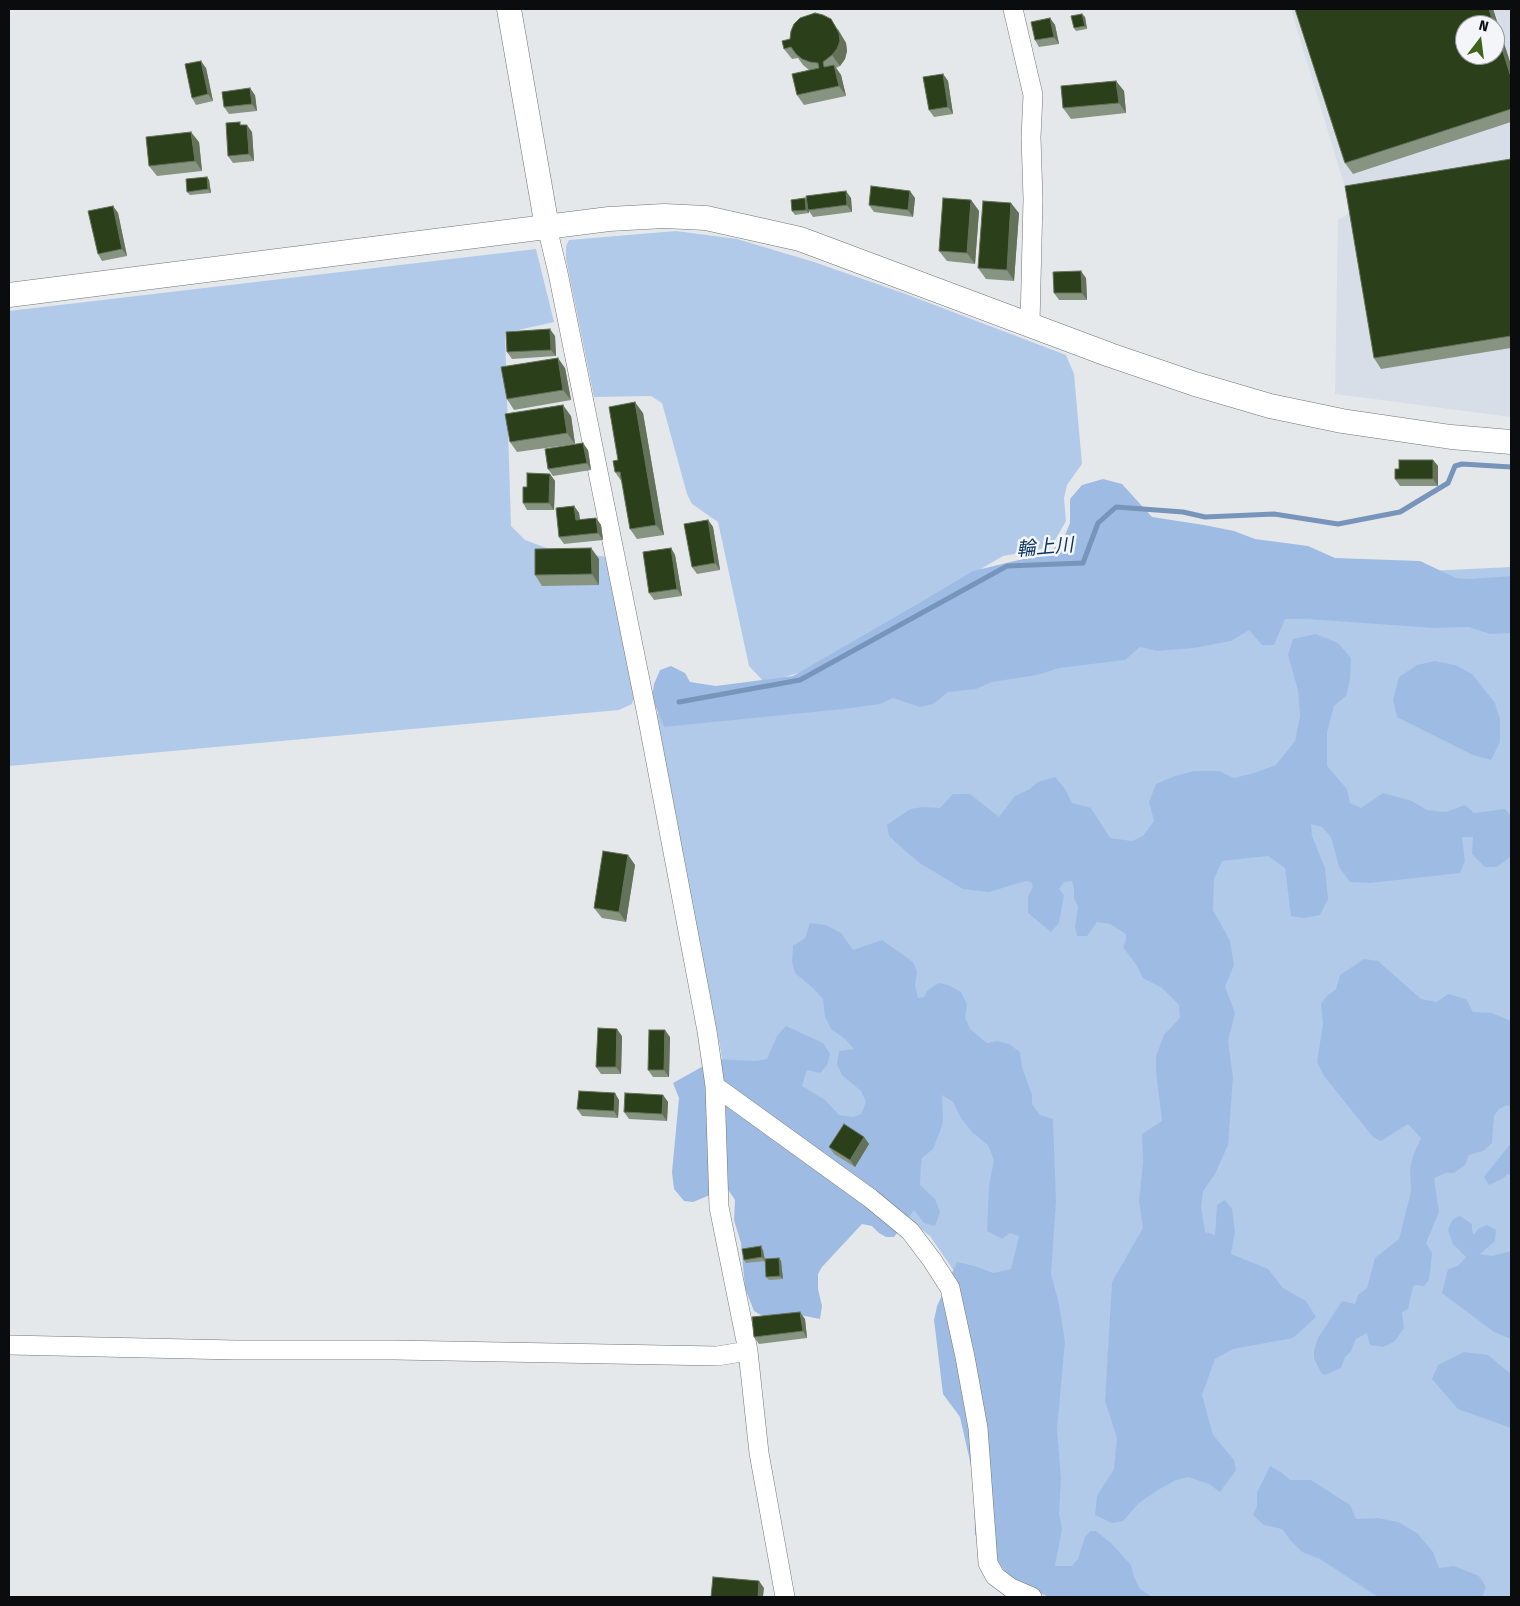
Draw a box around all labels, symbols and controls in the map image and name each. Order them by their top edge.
north arrow [1455,15,1505,65]
text: N [1477,17,1490,35]
water label: 輪上川 [1016,534,1074,562]

